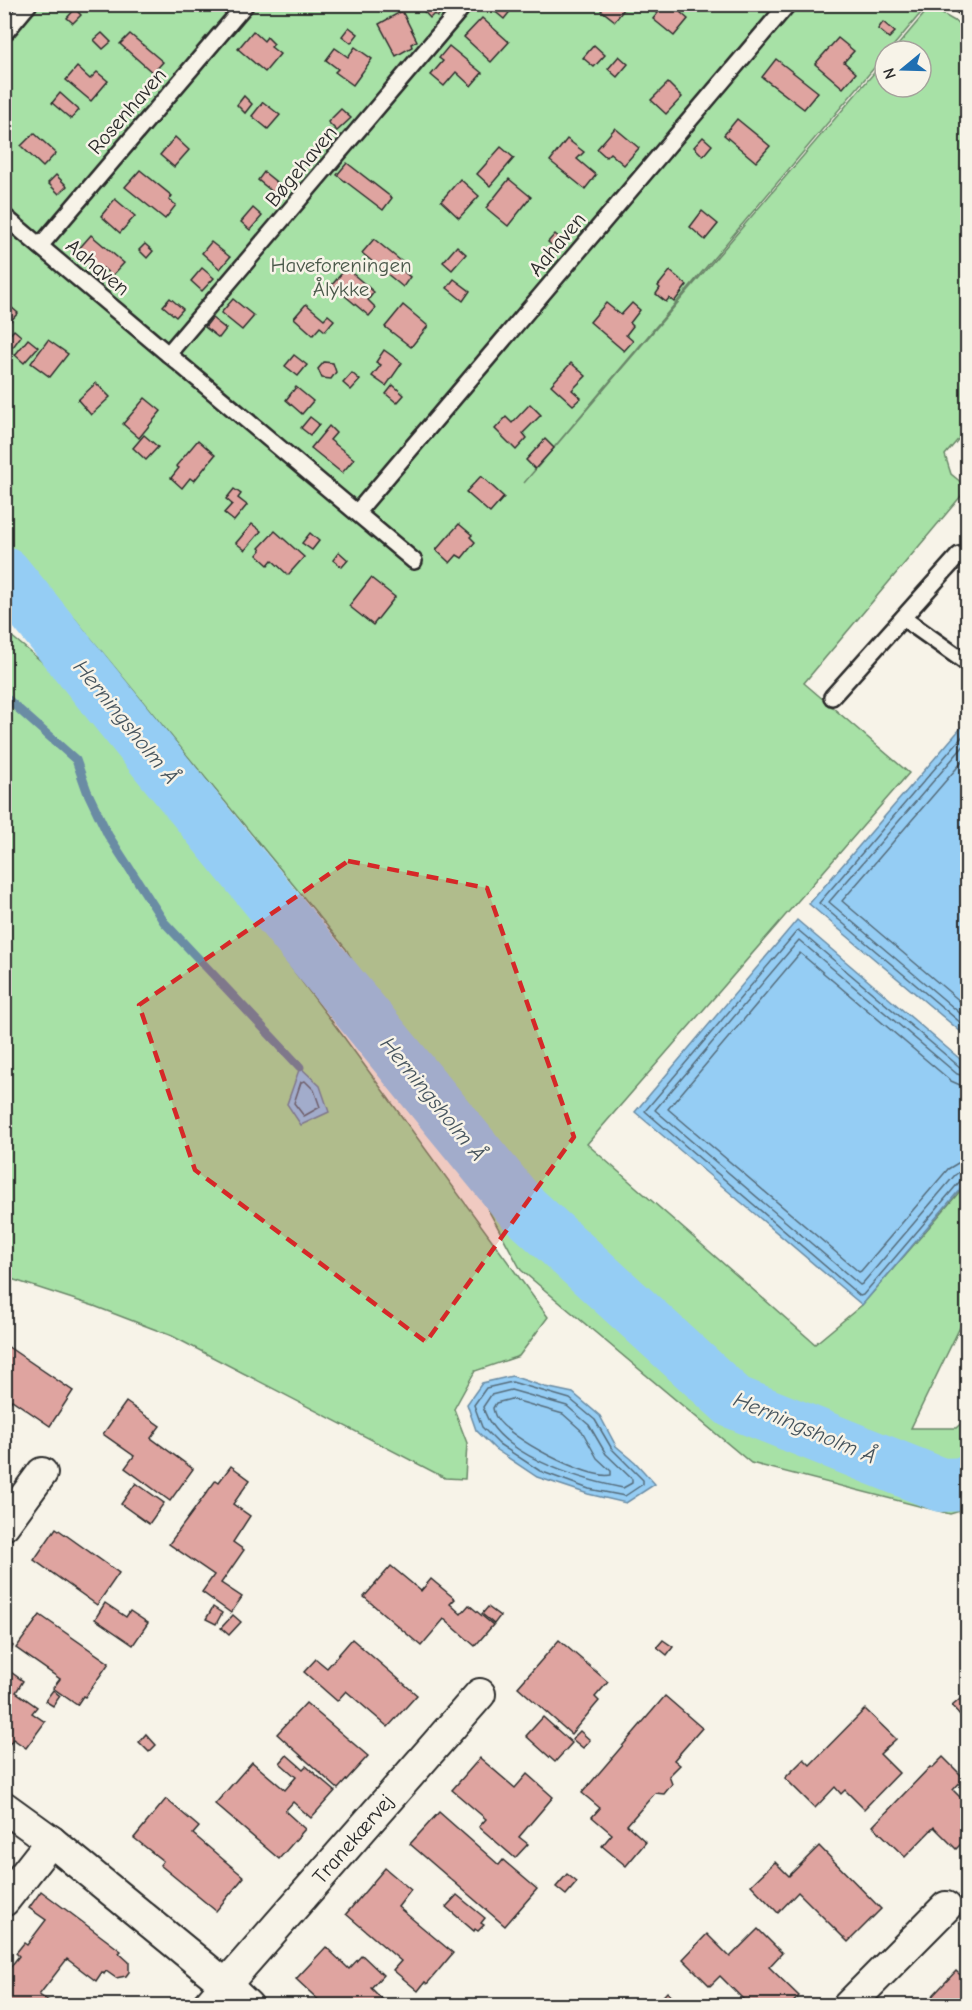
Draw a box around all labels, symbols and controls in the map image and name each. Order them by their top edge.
north arrow [873,39,933,99]
street label: Rosenhaven [83,63,171,159]
text: N [880,66,900,81]
street label: Bøgehaven [260,121,342,211]
street label: Aahaven [524,207,590,281]
street label: Aahaven [61,234,135,300]
park label: Haveforeningen Ålykke [270,253,412,301]
water label: Herningsholm Å [68,653,186,789]
water label: Herningsholm Å [375,1030,493,1166]
water label: Herningsholm Å [730,1384,881,1470]
street label: Tranekærvej [308,1789,398,1889]

